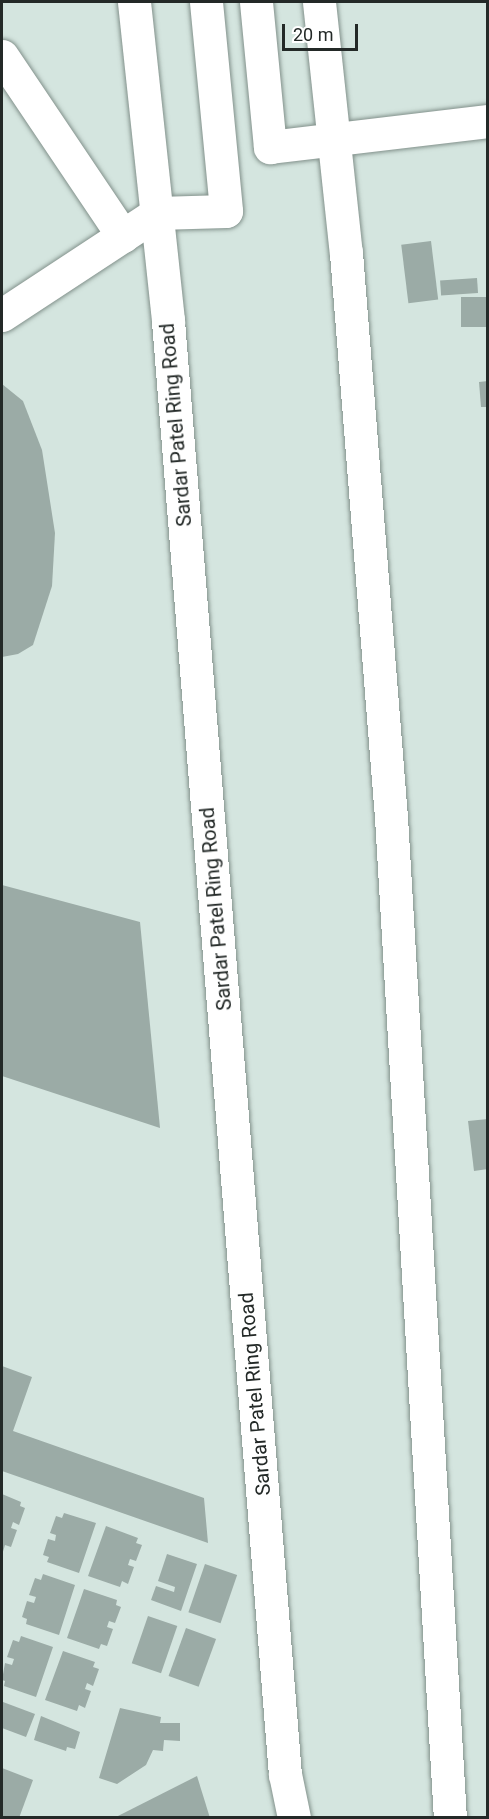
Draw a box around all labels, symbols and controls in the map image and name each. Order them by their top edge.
scale bar [285,12,362,50]
text: 20 m [293,24,333,45]
street label: Sardar Patel Ring Road [155,322,197,528]
street label: Sardar Patel Ring Road [195,806,237,1012]
street label: Sardar Patel Ring Road [234,1291,276,1497]

